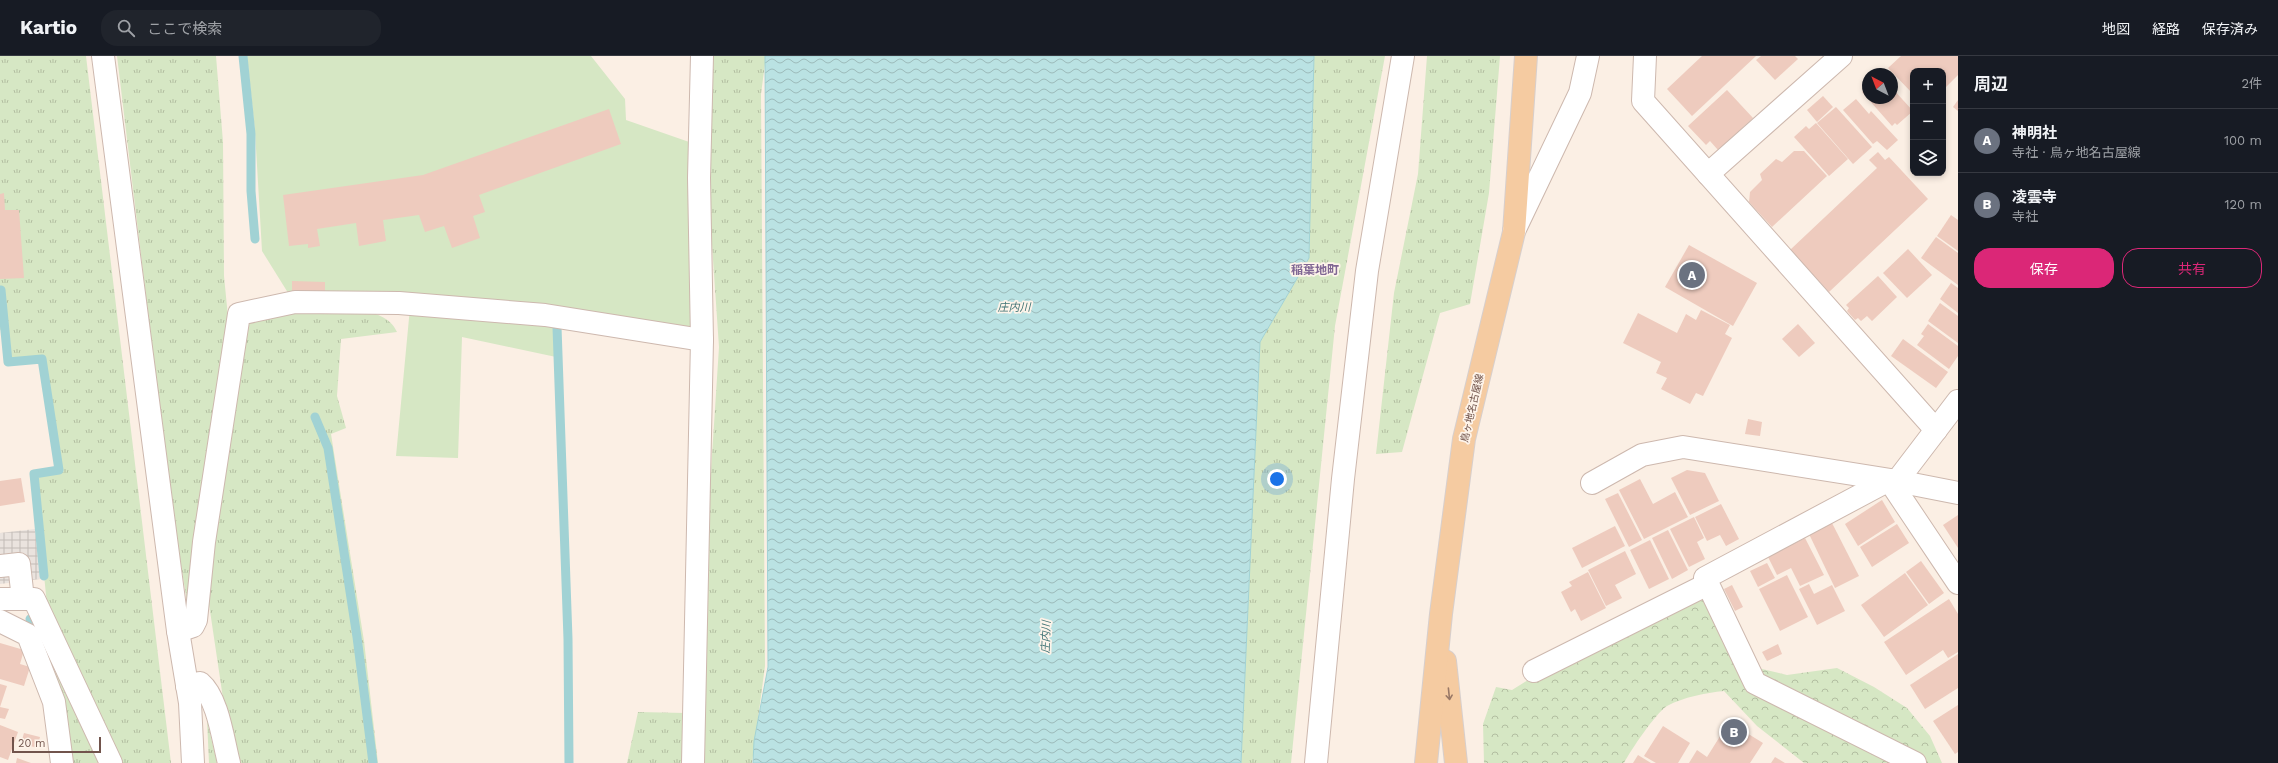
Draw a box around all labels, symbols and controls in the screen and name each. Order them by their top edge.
search box [101,10,381,46]
text: Kartio [20,16,77,39]
icon: search [115,17,137,39]
text: ここで検索 [147,20,222,38]
text: 地図 [2102,21,2130,37]
text: 経路 [2152,21,2180,37]
text: 保存済み [2202,21,2258,37]
north arrow [1862,68,1898,104]
map controls [1910,68,1946,176]
button: + [1910,68,1946,104]
text: 周辺 [1974,74,2008,94]
text: 2件 [2241,76,2262,91]
button: − [1910,104,1946,140]
text: 神明社 [2012,124,2057,142]
text: A [1983,133,1991,148]
text: 100 m [2224,133,2262,148]
button: layers [1910,140,1946,176]
text: 寺社 · 鳥ヶ地名古屋線 [2012,145,2141,160]
text: 凌雲寺 [2012,188,2057,206]
text: B [1983,197,1991,212]
text: 120 m [2224,197,2262,212]
text: 寺社 [2012,209,2038,224]
button: 保存 [1974,248,2114,288]
button: 共有 [2122,248,2262,288]
pin: A [1679,260,1705,290]
district label: 稲葉地町 [1291,263,1339,277]
water label: 庄内川 [998,301,1031,314]
street label: 鳥ヶ地名古屋線 [1459,373,1485,443]
your location [1267,469,1287,489]
water label: 庄内川 [1039,619,1053,654]
one-way arrow [1445,688,1453,701]
pin: B [1721,717,1747,747]
scale bar [12,735,101,754]
text: 20 m [18,737,46,750]

